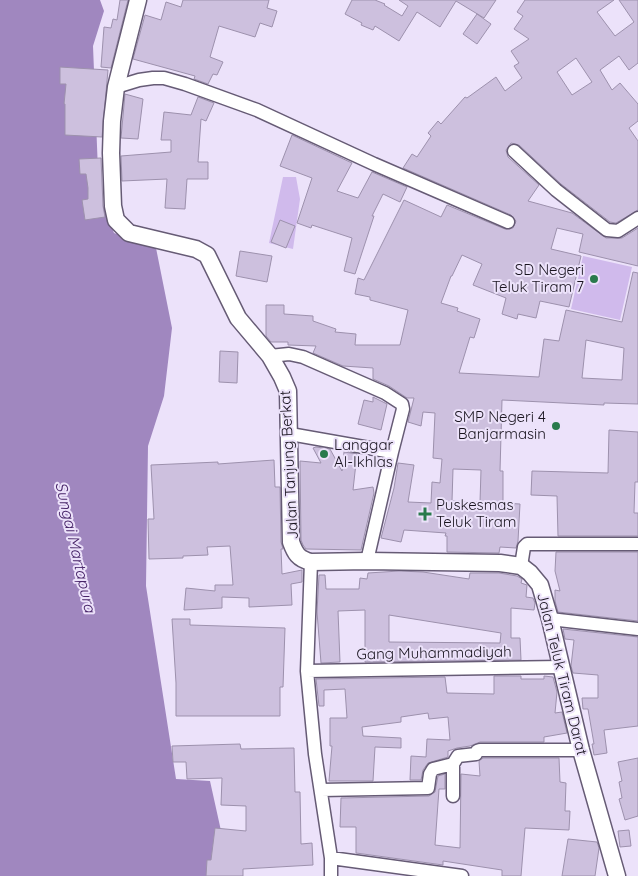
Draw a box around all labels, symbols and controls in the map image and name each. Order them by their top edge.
place label: SD Negeri Teluk Tiram 7 [492,260,584,296]
marker: SD Negeri Teluk Tiram 7 [588,273,600,285]
street label: Jalan Tanjung Berkat [275,390,302,540]
place label: SMP Negeri 4 Banjarmasin [454,407,546,443]
marker: SMP Negeri 4 Banjarmasin [550,420,562,432]
place label: Langgar Al-Ikhlas [334,435,393,471]
marker: Langgar Al-Ikhlas [318,448,330,460]
water label: Sungai Martapura [51,480,101,616]
place label: Puskesmas Teluk Tiram [436,495,516,531]
marker: Puskesmas Teluk Tiram [418,507,432,521]
street label: Jalan Teluk Tiram Darat [533,591,592,757]
street label: Gang Muhammadiyah [356,642,512,663]

